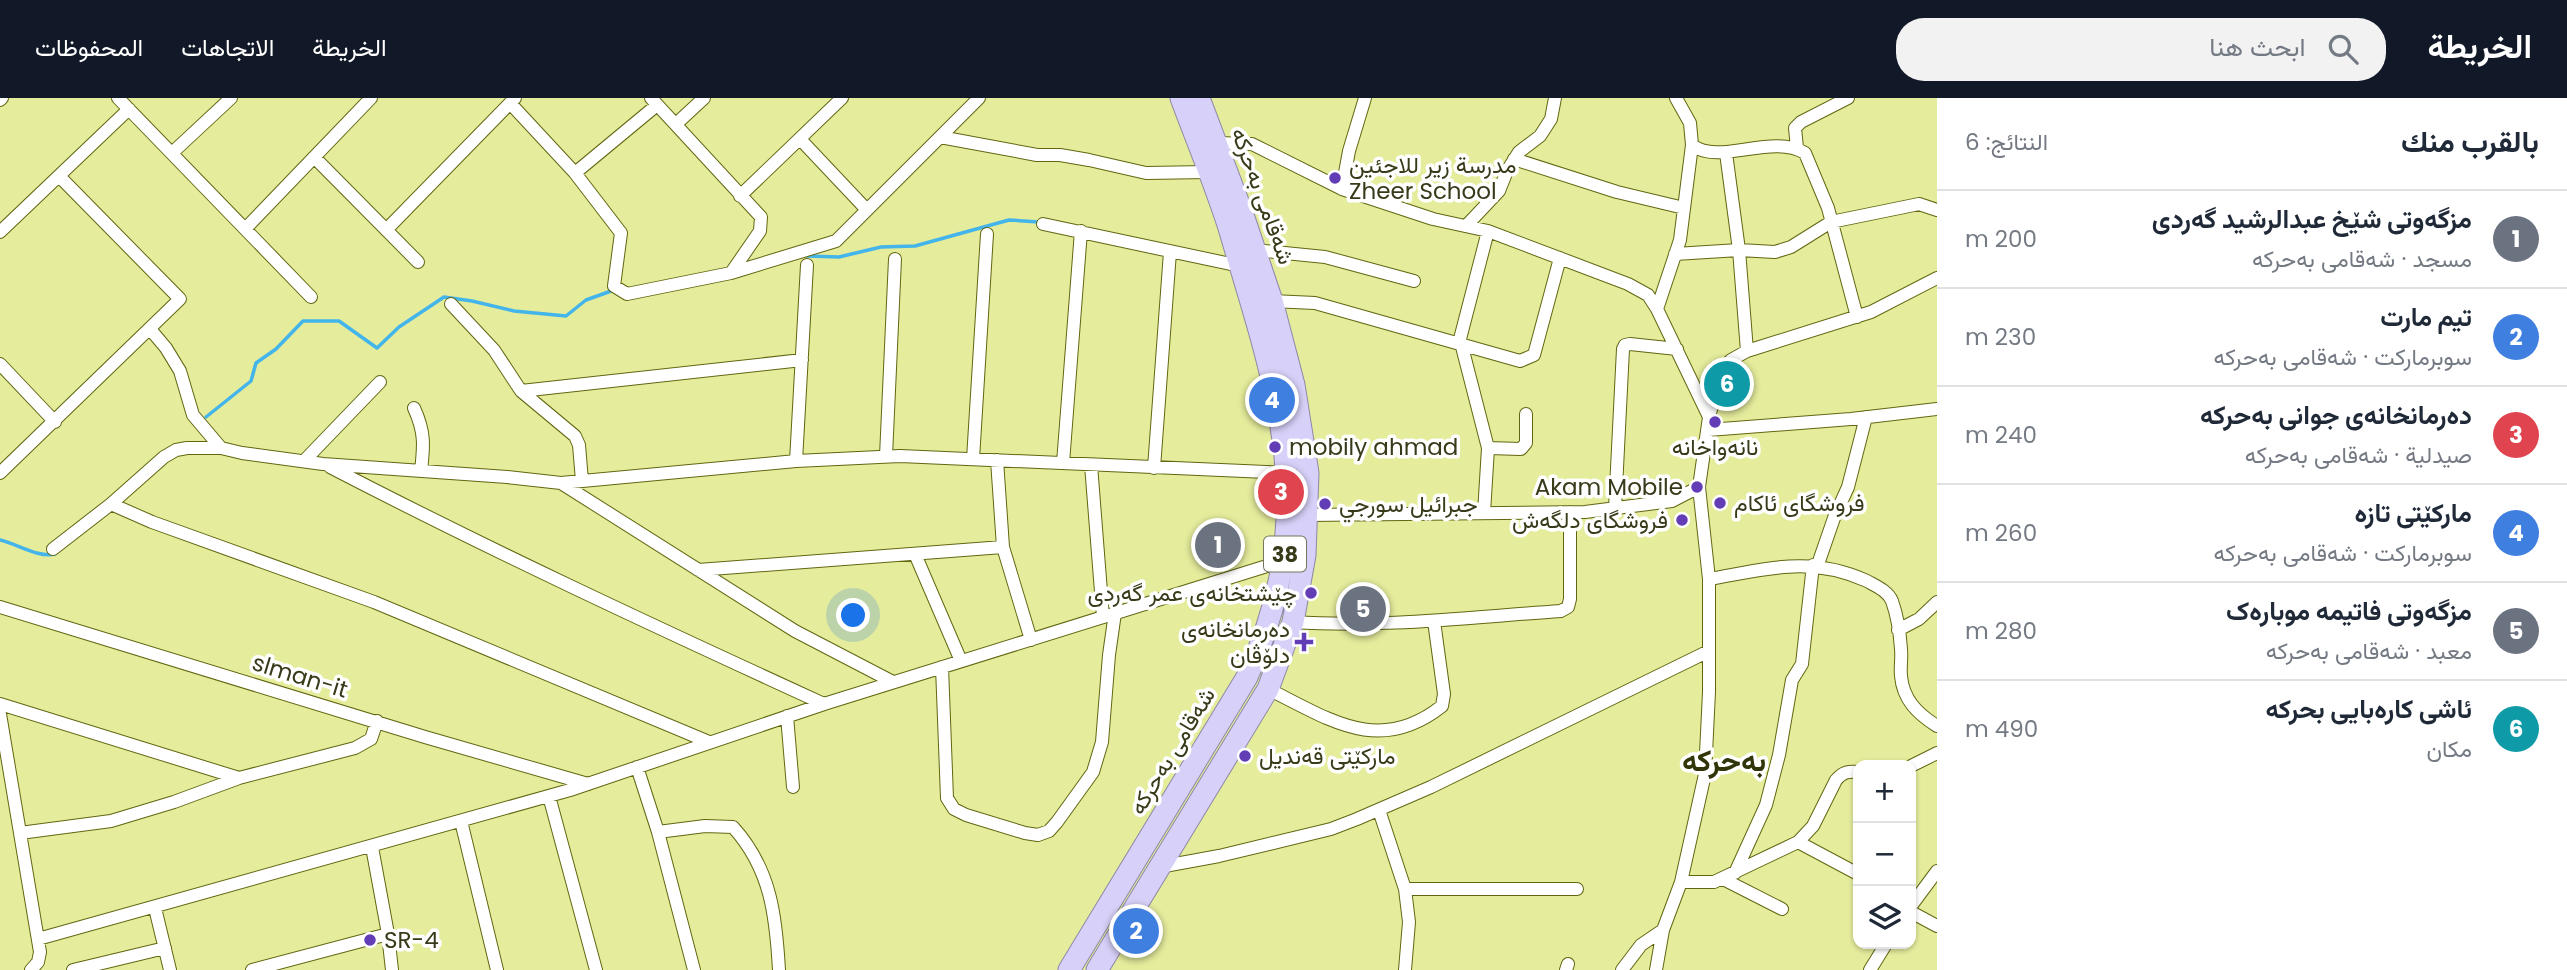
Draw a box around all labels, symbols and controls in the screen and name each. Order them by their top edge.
search box [1896,18,2386,81]
text: الخريطة [2428,23,2532,70]
text: ابحث هنا [2209,29,2306,65]
icon: search [2324,30,2362,68]
text: المحفوظات [35,31,143,64]
text: الاتجاهات [181,31,274,64]
text: الخريطة [312,31,387,64]
text: بالقرب منك [2401,120,2539,163]
street label: شەقامی بەحرکە [1223,123,1303,269]
text: النتائج: 6 [1965,126,2048,158]
place label: مدرسة زير للاجئين Zheer School [1349,149,1516,207]
marker: مدرسة زير للاجئين Zheer School [1327,170,1343,186]
text: مزگەوتی شێخ عبدالرشید گەردی [2152,201,2472,237]
text: 200 m [1965,223,2037,255]
text: 1 [2512,223,2520,255]
text: مسجد · شەقامی بەحرکە [2252,243,2472,275]
text: تيم مارت [2380,299,2472,335]
text: 230 m [1965,321,2036,353]
text: 2 [2509,321,2523,353]
text: سوبرماركت · شەقامی بەحرکە [2214,341,2472,373]
pin: 6 [1704,358,1750,410]
pin: 4 [1249,374,1295,426]
text: دەرمانخانەی جوانی بەحرکە [2200,397,2472,433]
marker: نانەواخانە [1707,414,1723,430]
text: 240 m [1965,419,2037,451]
text: 3 [2509,419,2523,451]
place label: mobily ahmad [1289,431,1458,463]
place label: نانەواخانە [1672,431,1758,463]
marker: mobily ahmad [1267,439,1283,455]
text: صيدلية · شەقامی بەحرکە [2245,439,2472,471]
pin: 3 [1258,466,1304,518]
place label: Akam Mobile [1535,471,1683,503]
marker: Akam Mobile [1689,479,1705,495]
place label: فروشگای ئاکام [1734,487,1865,519]
place label: جبرائيل سورجي [1339,488,1478,523]
marker: فروشگای ئاکام [1712,495,1728,511]
text: مارکێتی تازە [2355,495,2472,531]
marker: جبرائيل سورجي [1317,496,1333,512]
place label: فروشگای دلگه‌ش [1512,504,1668,536]
marker: فروشگای دلگه‌ش [1674,512,1690,528]
text: 260 m [1965,517,2037,549]
text: 4 [2508,517,2524,549]
pin: 1 [1195,519,1241,571]
road number: 38 [1264,536,1306,572]
text: سوبرماركت · شەقامی بەحرکە [2214,537,2472,569]
place label: چێشتخانەی عمر گەردی [1087,577,1297,609]
pin: 5 [1340,583,1386,635]
marker: چێشتخانەی عمر گەردی [1303,585,1319,601]
text: مزگەوتی فاتیمە موبارەک [2226,593,2472,629]
your location [836,598,870,632]
place label: دەرمانخانەی دلۆڤان [1181,613,1290,671]
text: 280 m [1965,615,2037,647]
text: 5 [2509,615,2523,647]
marker: دەرمانخانەی دلۆڤان [1296,634,1312,650]
text: معبد · شەقامی بەحرکە [2266,635,2472,667]
street label: slman-it [248,646,352,706]
street label: شەقامی بەحرکە [1121,681,1223,821]
text: ئاشی کارەبایی بحرکە [2265,691,2472,727]
text: 490 m [1965,713,2038,745]
text: 6 [2509,713,2523,745]
text: مكان [2426,733,2472,765]
district label: بەحرکە [1682,739,1766,782]
place label: مارکێتی قەندیل [1259,740,1395,772]
marker: مارکێتی قەندیل [1237,748,1253,764]
map controls [1853,760,1916,949]
button: + [1853,760,1916,823]
button: − [1853,823,1916,886]
button: layers [1853,886,1916,949]
pin: 2 [1113,905,1159,957]
place label: SR-4 [384,924,439,956]
marker: SR-4 [362,932,378,948]

